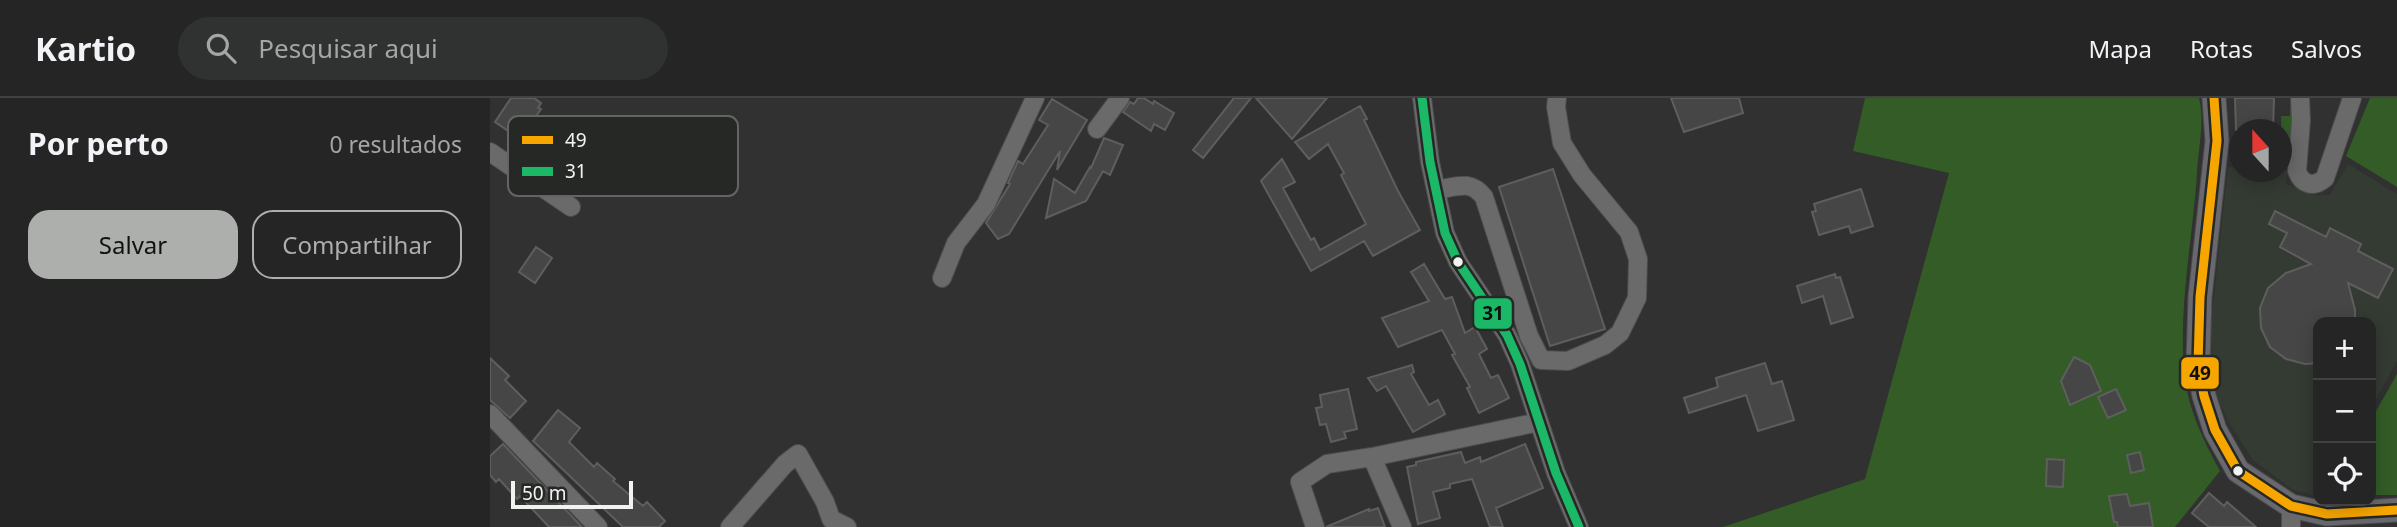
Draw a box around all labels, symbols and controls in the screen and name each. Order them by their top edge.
search box [178,17,668,80]
text: Kartio [35,26,136,71]
icon: search [202,29,240,67]
text: Pesquisar aqui [258,30,438,66]
text: Mapa [2088,32,2152,65]
text: Rotas [2190,32,2253,65]
text: Salvos [2291,32,2362,65]
legend [508,116,738,196]
north arrow [2229,119,2292,182]
text: Por perto [28,123,169,164]
text: 49 [565,127,587,153]
text: 0 resultados [329,128,462,160]
text: 31 [565,158,587,184]
button: Salvar [28,210,238,279]
button: Compartilhar [252,210,462,279]
unlabelled marker [1451,255,1465,269]
line badge: 31 [1473,297,1513,330]
text: 31 [1482,300,1504,326]
map controls [2313,317,2376,506]
button: + [2313,317,2376,380]
line badge: 49 [2180,356,2220,390]
text: 49 [2189,360,2211,386]
button: − [2313,380,2376,443]
button: locate [2313,443,2376,506]
unlabelled marker [2231,464,2245,478]
scale bar [511,478,634,510]
text: 50 m [522,480,566,506]

